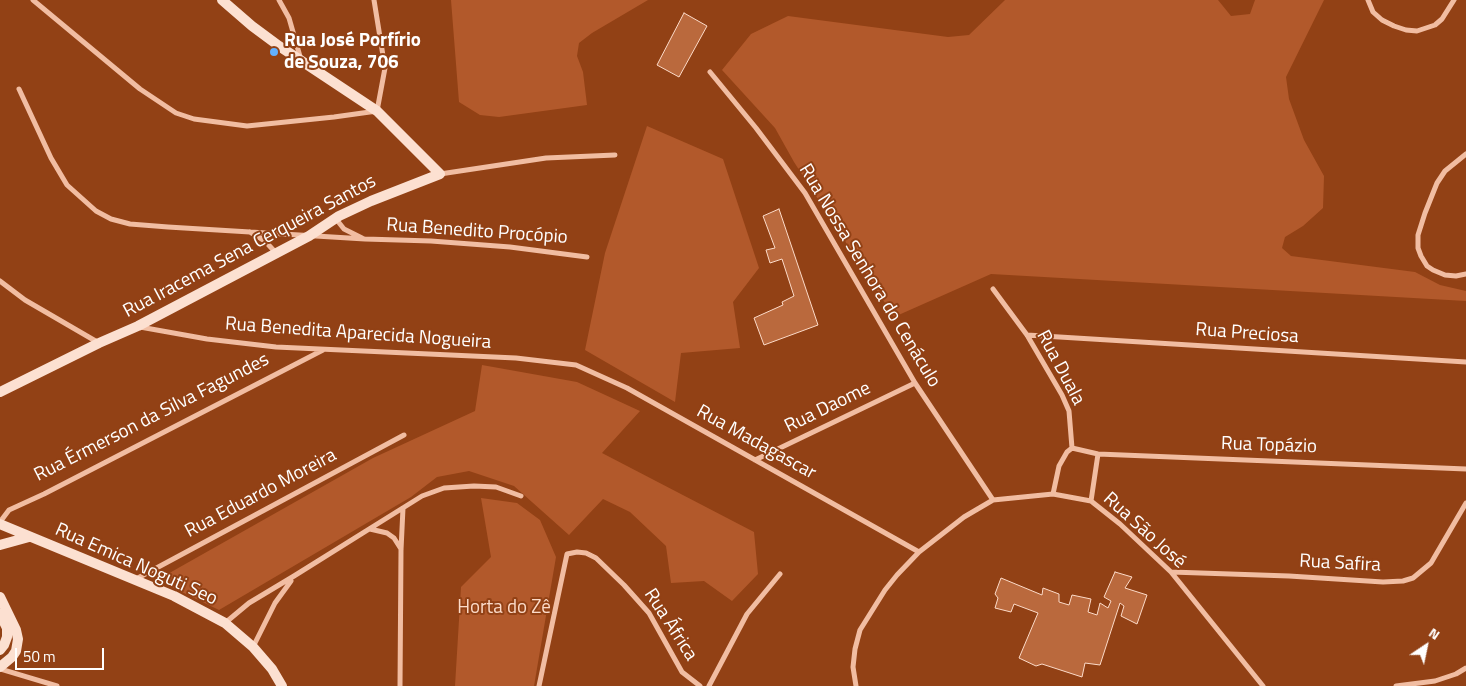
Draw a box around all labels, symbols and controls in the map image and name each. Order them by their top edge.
place label: Rua José Porfírio de Souza, 706 [284,30,421,74]
marker: Rua José Porfírio de Souza, 706 [268,46,280,58]
street label: Rua Nossa Senhora do Cenáculo [793,160,945,392]
street label: Rua Iracema Sena Cerqueira Santos [120,170,380,324]
street label: Rua Benedito Procópio [386,214,568,250]
street label: Rua Benedita Aparecida Nogueira [224,313,492,355]
street label: Rua Preciosa [1195,319,1299,349]
street label: Rua Duala [1031,327,1089,409]
street label: Rua Érmerson da Silva Fagundes [31,349,273,487]
street label: Rua Daome [781,377,875,439]
street label: Rua Madagascar [692,401,820,485]
street label: Rua Topázio [1221,433,1317,459]
street label: Rua Eduardo Moreira [181,444,341,544]
street label: Rua São José [1098,488,1190,574]
street label: Rua Emica Noguti Seo [51,519,221,611]
street label: Rua Safira [1299,550,1381,578]
street label: Rua África [638,585,702,665]
park label: Horta do Zê [457,597,551,619]
north arrow [1401,621,1451,671]
text: N [1425,622,1445,645]
scale bar [18,638,106,670]
text: 50 m [23,645,56,668]

